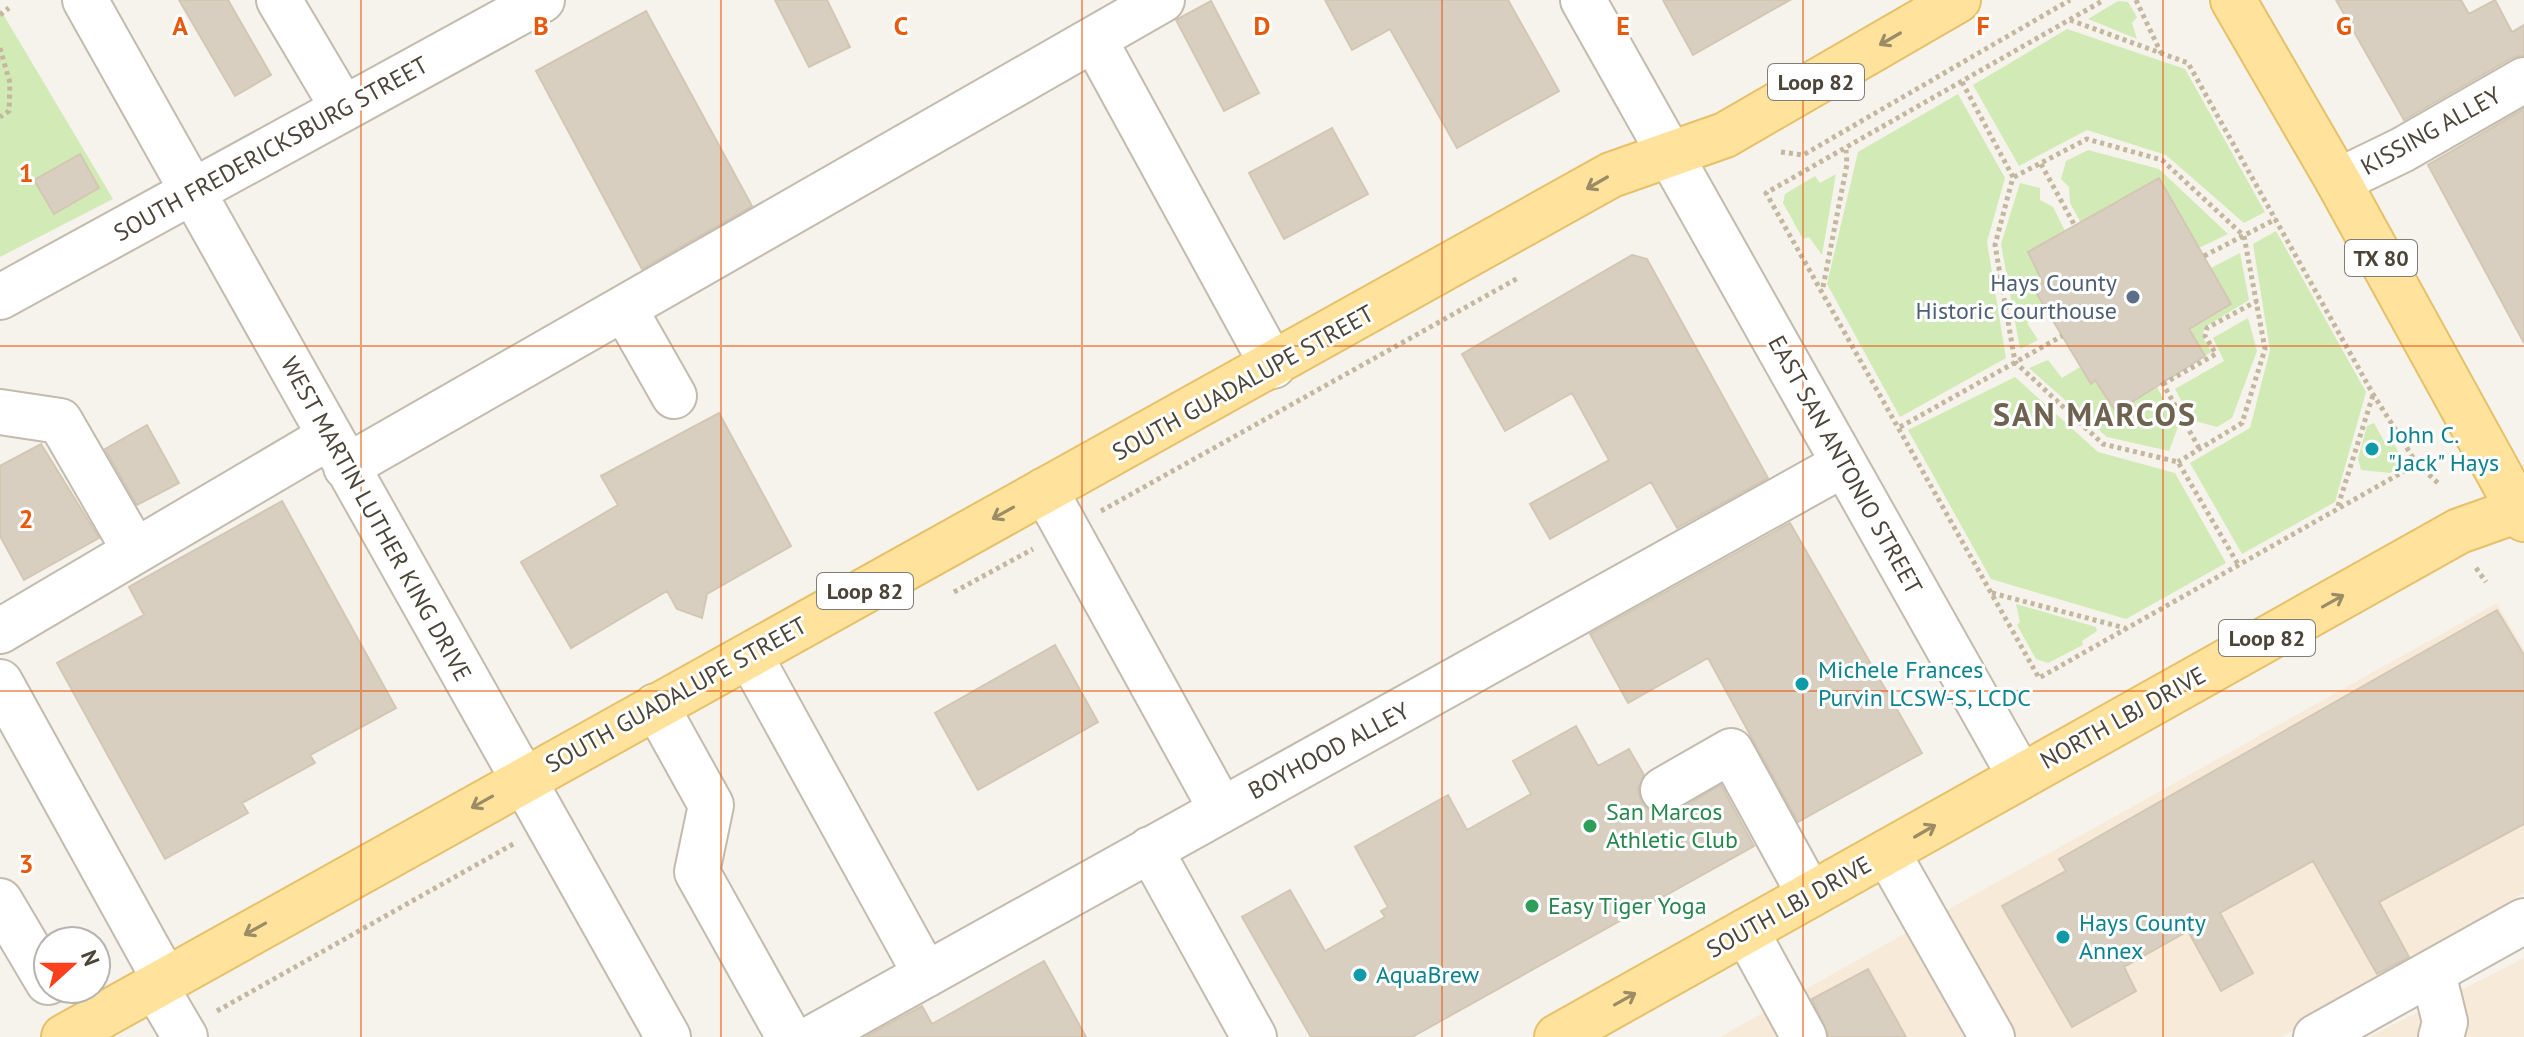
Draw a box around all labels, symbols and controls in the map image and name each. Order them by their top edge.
text: A [172,9,188,42]
text: B [533,9,549,42]
text: C [894,9,908,42]
text: D [1254,9,1270,42]
text: E [1616,9,1630,42]
text: F [1976,9,1990,42]
text: G [2336,9,2352,42]
one-way arrow [1879,32,1903,47]
street label: SOUTH FREDERICKSBURG STREET [108,49,433,248]
road number: Loop 82 [1768,64,1864,100]
street label: KISSING ALLEY [2355,79,2507,182]
text: 1 [19,156,33,189]
one-way arrow [1586,176,1610,191]
road number: TX 80 [2345,240,2417,276]
place label: Hays County Historic Courthouse [1915,267,2117,326]
marker: Hays County Historic Courthouse [2124,288,2142,306]
street label: SOUTH GUADALUPE STREET [1107,298,1379,467]
street label: EAST SAN ANTONIO STREET [1761,330,1930,600]
street label: WEST MARTIN LUTHER KING DRIVE [274,351,479,686]
district label: SAN MARCOS [1993,393,2197,435]
place label: John C. "Jack" Hays [2387,419,2499,478]
marker: John C. "Jack" Hays [2363,440,2381,458]
text: 2 [19,502,33,535]
one-way arrow [992,506,1015,522]
road number: Loop 82 [817,573,913,609]
one-way arrow [2320,593,2344,608]
street label: SOUTH GUADALUPE STREET [540,610,812,779]
road number: Loop 82 [2219,620,2315,656]
place label: Michele Frances Purvin LCSW-S, LCDC [1818,654,2031,713]
street label: NORTH LBJ DRIVE [2035,659,2211,776]
marker: Michele Frances Purvin LCSW-S, LCDC [1793,675,1811,693]
street label: BOYHOOD ALLEY [1243,695,1415,806]
one-way arrow [470,795,494,810]
place label: San Marcos Athletic Club [1606,796,1738,855]
marker: San Marcos Athletic Club [1581,817,1599,835]
one-way arrow [1913,823,1936,839]
text: 3 [19,847,33,880]
street label: SOUTH LBJ DRIVE [1701,848,1877,965]
place label: Easy Tiger Yoga [1548,890,1707,921]
marker: Easy Tiger Yoga [1523,897,1541,915]
place label: Hays County Annex [2079,907,2206,966]
one-way arrow [244,922,267,938]
north arrow [32,925,112,1005]
marker: Hays County Annex [2054,928,2072,946]
text: N [75,946,106,970]
place label: AquaBrew [1376,959,1480,990]
marker: AquaBrew [1351,966,1369,984]
one-way arrow [1612,991,1636,1006]

